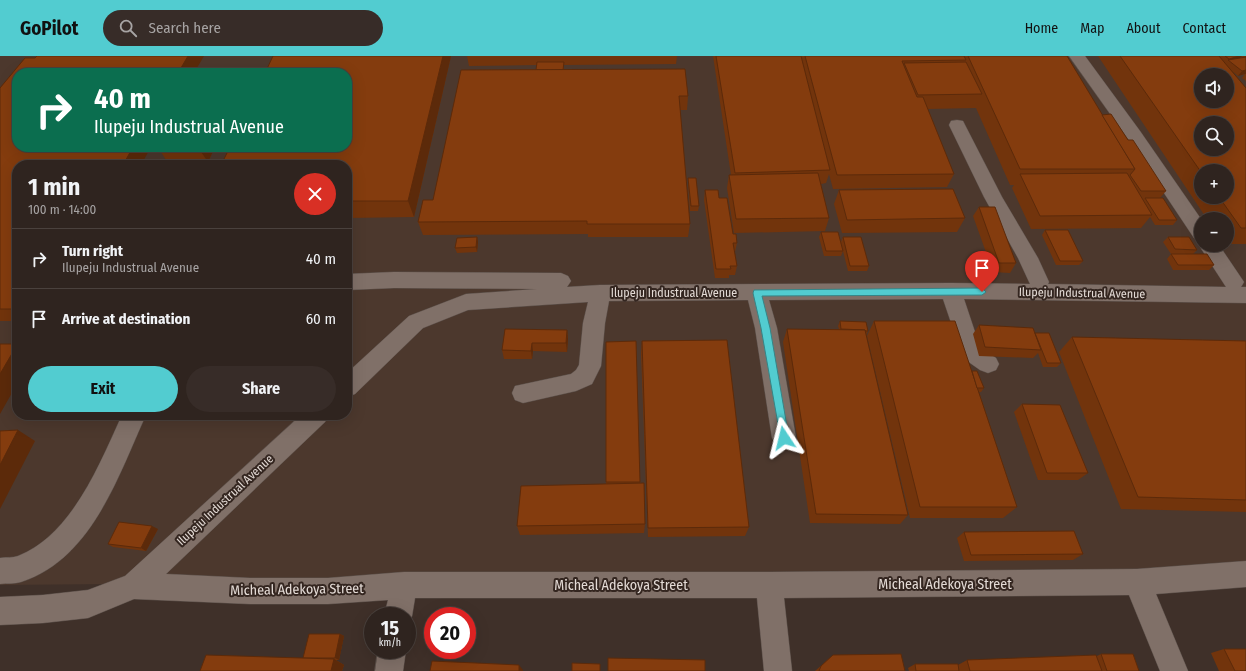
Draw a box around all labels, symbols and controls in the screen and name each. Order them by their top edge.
search box [103,10,383,46]
text: GoPilot [20,17,79,40]
icon: search [117,17,139,39]
text: Search here [149,19,221,37]
text: Home [1025,20,1058,37]
text: Map [1080,20,1104,37]
text: About [1126,20,1161,37]
text: Contact [1183,20,1226,37]
map controls [1194,68,1234,252]
button: sound [1194,68,1234,108]
text: 40 m [94,82,151,115]
icon: right [28,84,80,136]
text: Ilupeju Industrual Avenue [94,116,284,138]
button: search [1194,116,1234,156]
button: + [1194,164,1234,204]
text: 1 min [28,173,80,201]
button: close [294,173,336,215]
text: 100 m · 14:00 [28,202,96,217]
button: − [1194,212,1234,252]
text: Turn right [62,242,123,260]
icon: right [28,248,50,270]
text: 40 m [306,250,336,268]
pin [965,251,999,292]
icon: arrive [971,257,993,279]
text: Ilupeju Industrual Avenue [62,260,199,275]
street label: Ilupeju Industrual Avenue [1019,285,1145,301]
street label: Ilupeju Industrual Avenue [611,286,737,300]
icon: arrive [28,308,50,330]
text: Arrive at destination [62,310,190,328]
text: 60 m [306,310,336,328]
button: Exit [28,366,178,412]
button: Share [186,366,336,412]
position arrow [763,417,805,459]
street label: Ilupeju Industrual Avenue [174,452,276,548]
street label: Micheal Adekoya Street [878,576,1012,593]
street label: Micheal Adekoya Street [554,577,688,594]
street label: Micheal Adekoya Street [230,580,364,599]
speed limit sign: 20 [424,607,476,659]
text: 15 [381,616,399,640]
text: km/h [379,637,401,649]

